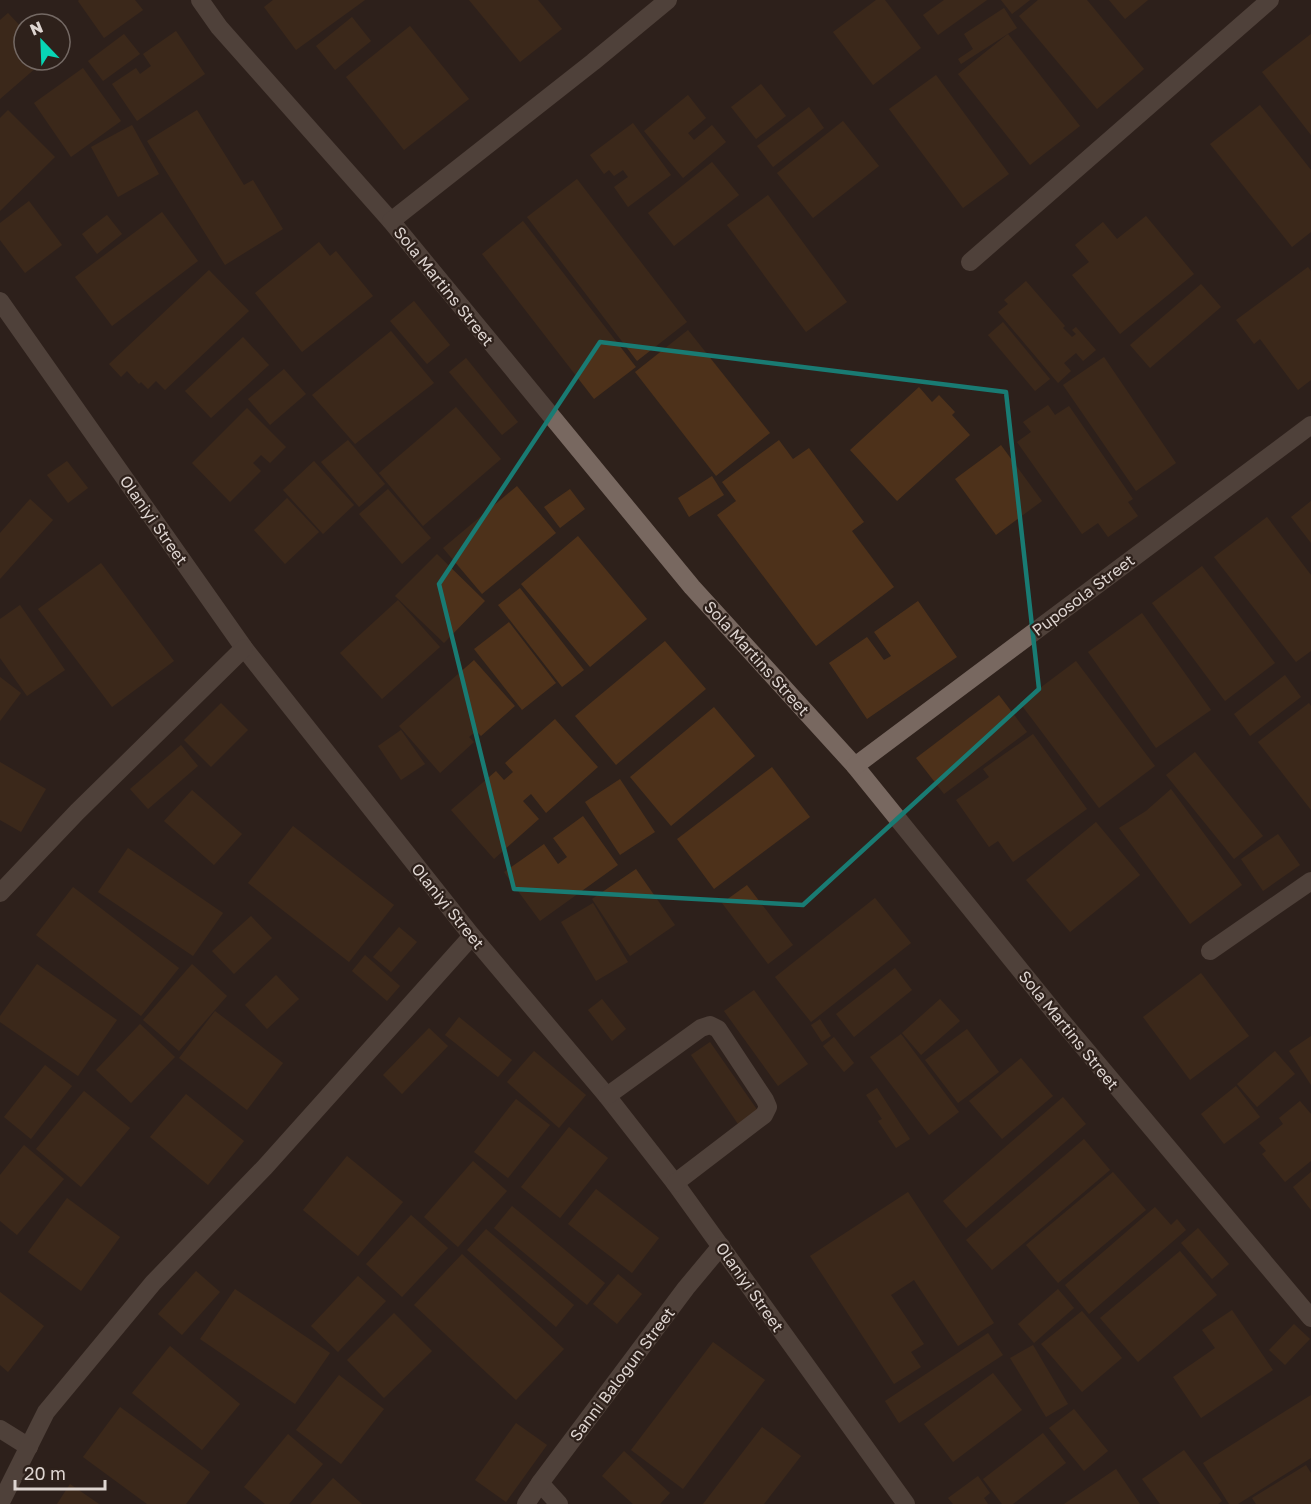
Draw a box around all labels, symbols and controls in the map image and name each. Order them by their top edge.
north arrow [12,12,72,72]
text: N [27,17,46,40]
street label: Sola Martins Street [390,222,498,350]
street label: Olaniyi Street [116,471,192,569]
street label: Puposola Street [1028,550,1138,640]
street label: Sola Martins Street [700,596,814,720]
street label: Olaniyi Street [407,859,489,953]
street label: Sola Martins Street [1015,966,1123,1094]
street label: Olaniyi Street [712,1238,788,1336]
street label: Sanni Balogun Street [565,1303,679,1445]
scale bar [15,1453,105,1491]
text: 20 m [24,1462,66,1484]

